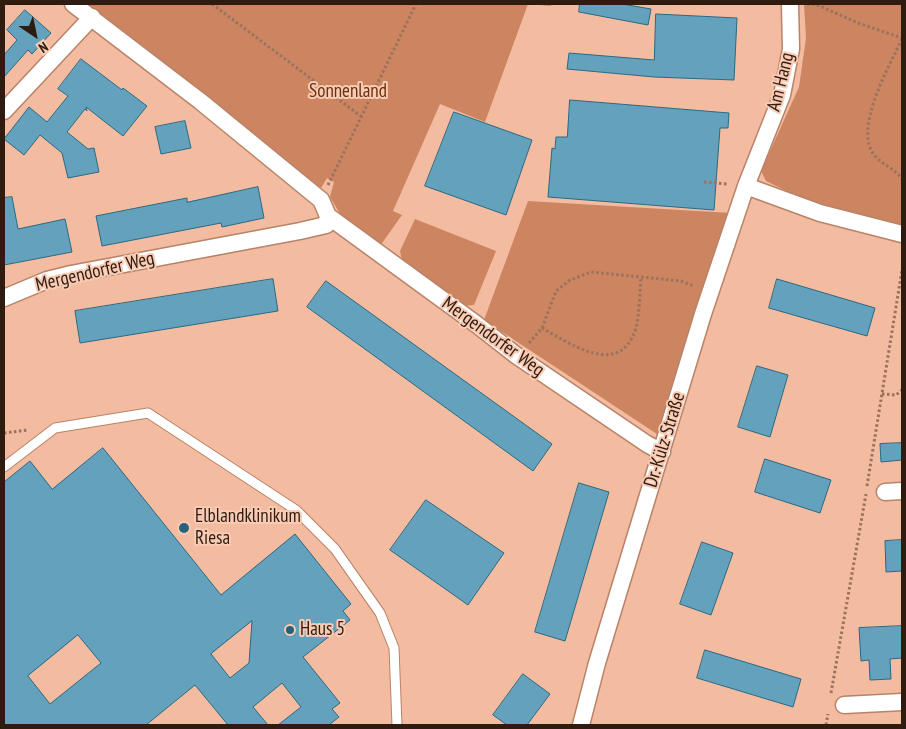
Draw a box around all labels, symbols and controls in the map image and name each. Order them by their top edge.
north arrow [10,10,60,60]
text: N [35,38,52,57]
street label: Am Hang [763,50,799,114]
park label: Sonnenland [309,81,387,103]
street label: Mergendorfer Weg [33,247,157,297]
street label: Mergendorfer Weg [437,292,549,382]
street label: Dr.-Külz-Straße [640,390,690,490]
place label: Elblandklinikum Riesa [195,506,301,550]
marker: Elblandklinikum Riesa [177,521,191,535]
place label: Haus 5 [300,619,345,641]
marker: Haus 5 [284,624,296,636]

